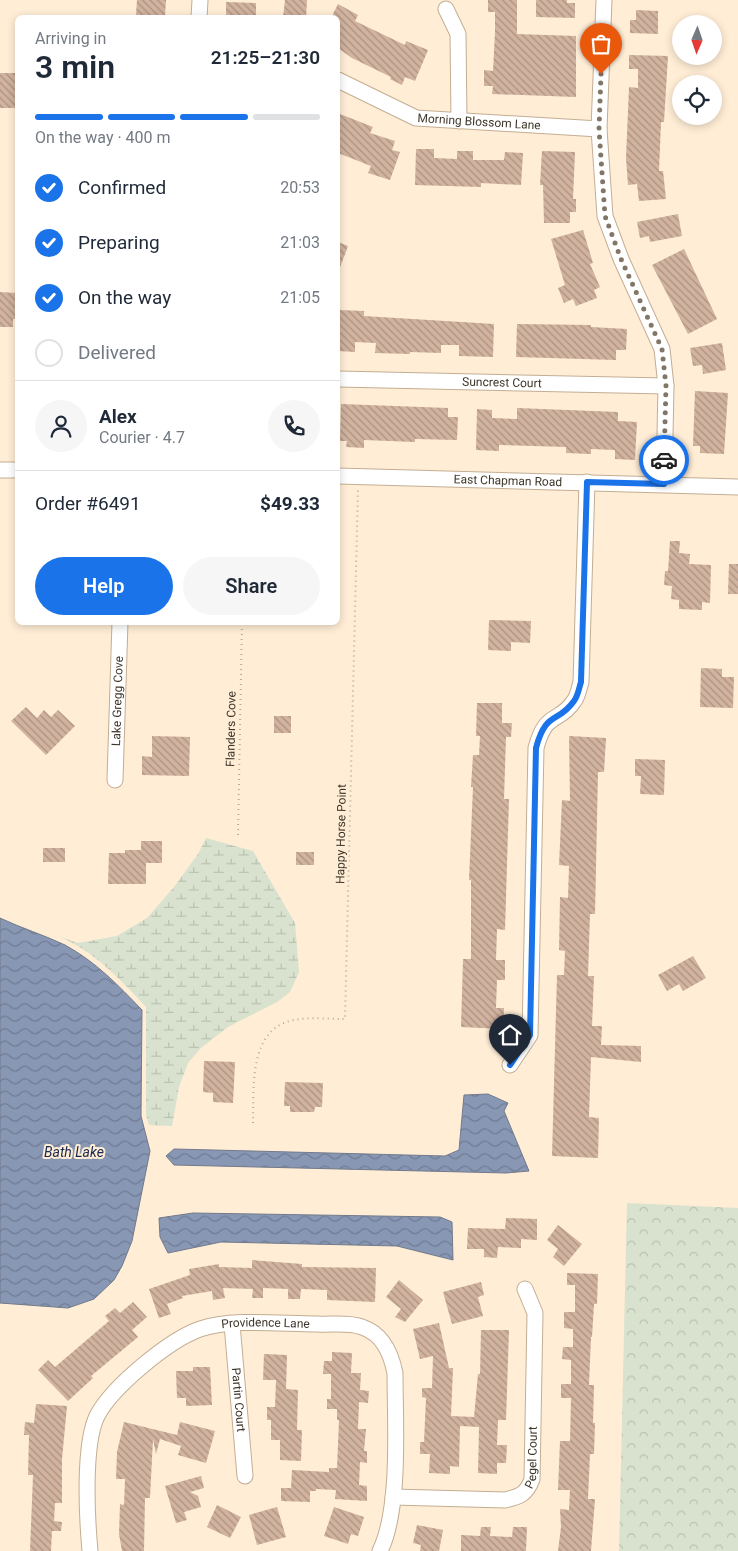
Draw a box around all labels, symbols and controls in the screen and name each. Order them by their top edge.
north arrow [672,15,722,65]
map controls [672,15,722,125]
pin [580,23,622,74]
text: Arriving in [35,29,106,48]
icon: bag [587,30,615,58]
text: 21:25–21:30 [211,46,320,69]
text: 3 min [35,48,115,86]
button: locate [672,75,722,125]
street label: Morning Blossom Lane [417,111,541,132]
text: On the way · 400 m [35,128,171,147]
icon: check [35,174,63,202]
text: Confirmed [78,176,166,199]
text: 20:53 [280,178,320,197]
icon: check [35,229,63,257]
text: Preparing [78,231,160,254]
text: 21:03 [280,233,320,252]
icon: check [35,284,63,312]
text: On the way [78,286,171,309]
text: 21:05 [280,288,320,307]
text: Delivered [78,341,156,364]
street label: Suncrest Court [462,375,542,390]
button: person [35,400,87,452]
button: phone [268,400,320,452]
text: Alex [99,405,137,428]
text: Courier · 4.7 [99,428,185,447]
courier [639,435,689,485]
icon: car [650,446,678,474]
street label: East Chapman Road [454,472,562,489]
text: Order #6491 [35,492,141,515]
text: $49.33 [260,492,320,515]
button: Help [35,557,173,615]
button: Share [183,557,320,615]
street label: Lake Gregg Cove [109,656,126,746]
street label: Flanders Cove [223,691,239,767]
street label: Happy Horse Point [333,784,349,884]
pin [489,1014,531,1065]
icon: home [496,1021,524,1049]
water label: Bath Lake [44,1144,104,1160]
street label: Providence Lane [221,1315,310,1331]
street label: Partin Court [229,1367,248,1432]
street label: Pegel Court [522,1426,540,1491]

